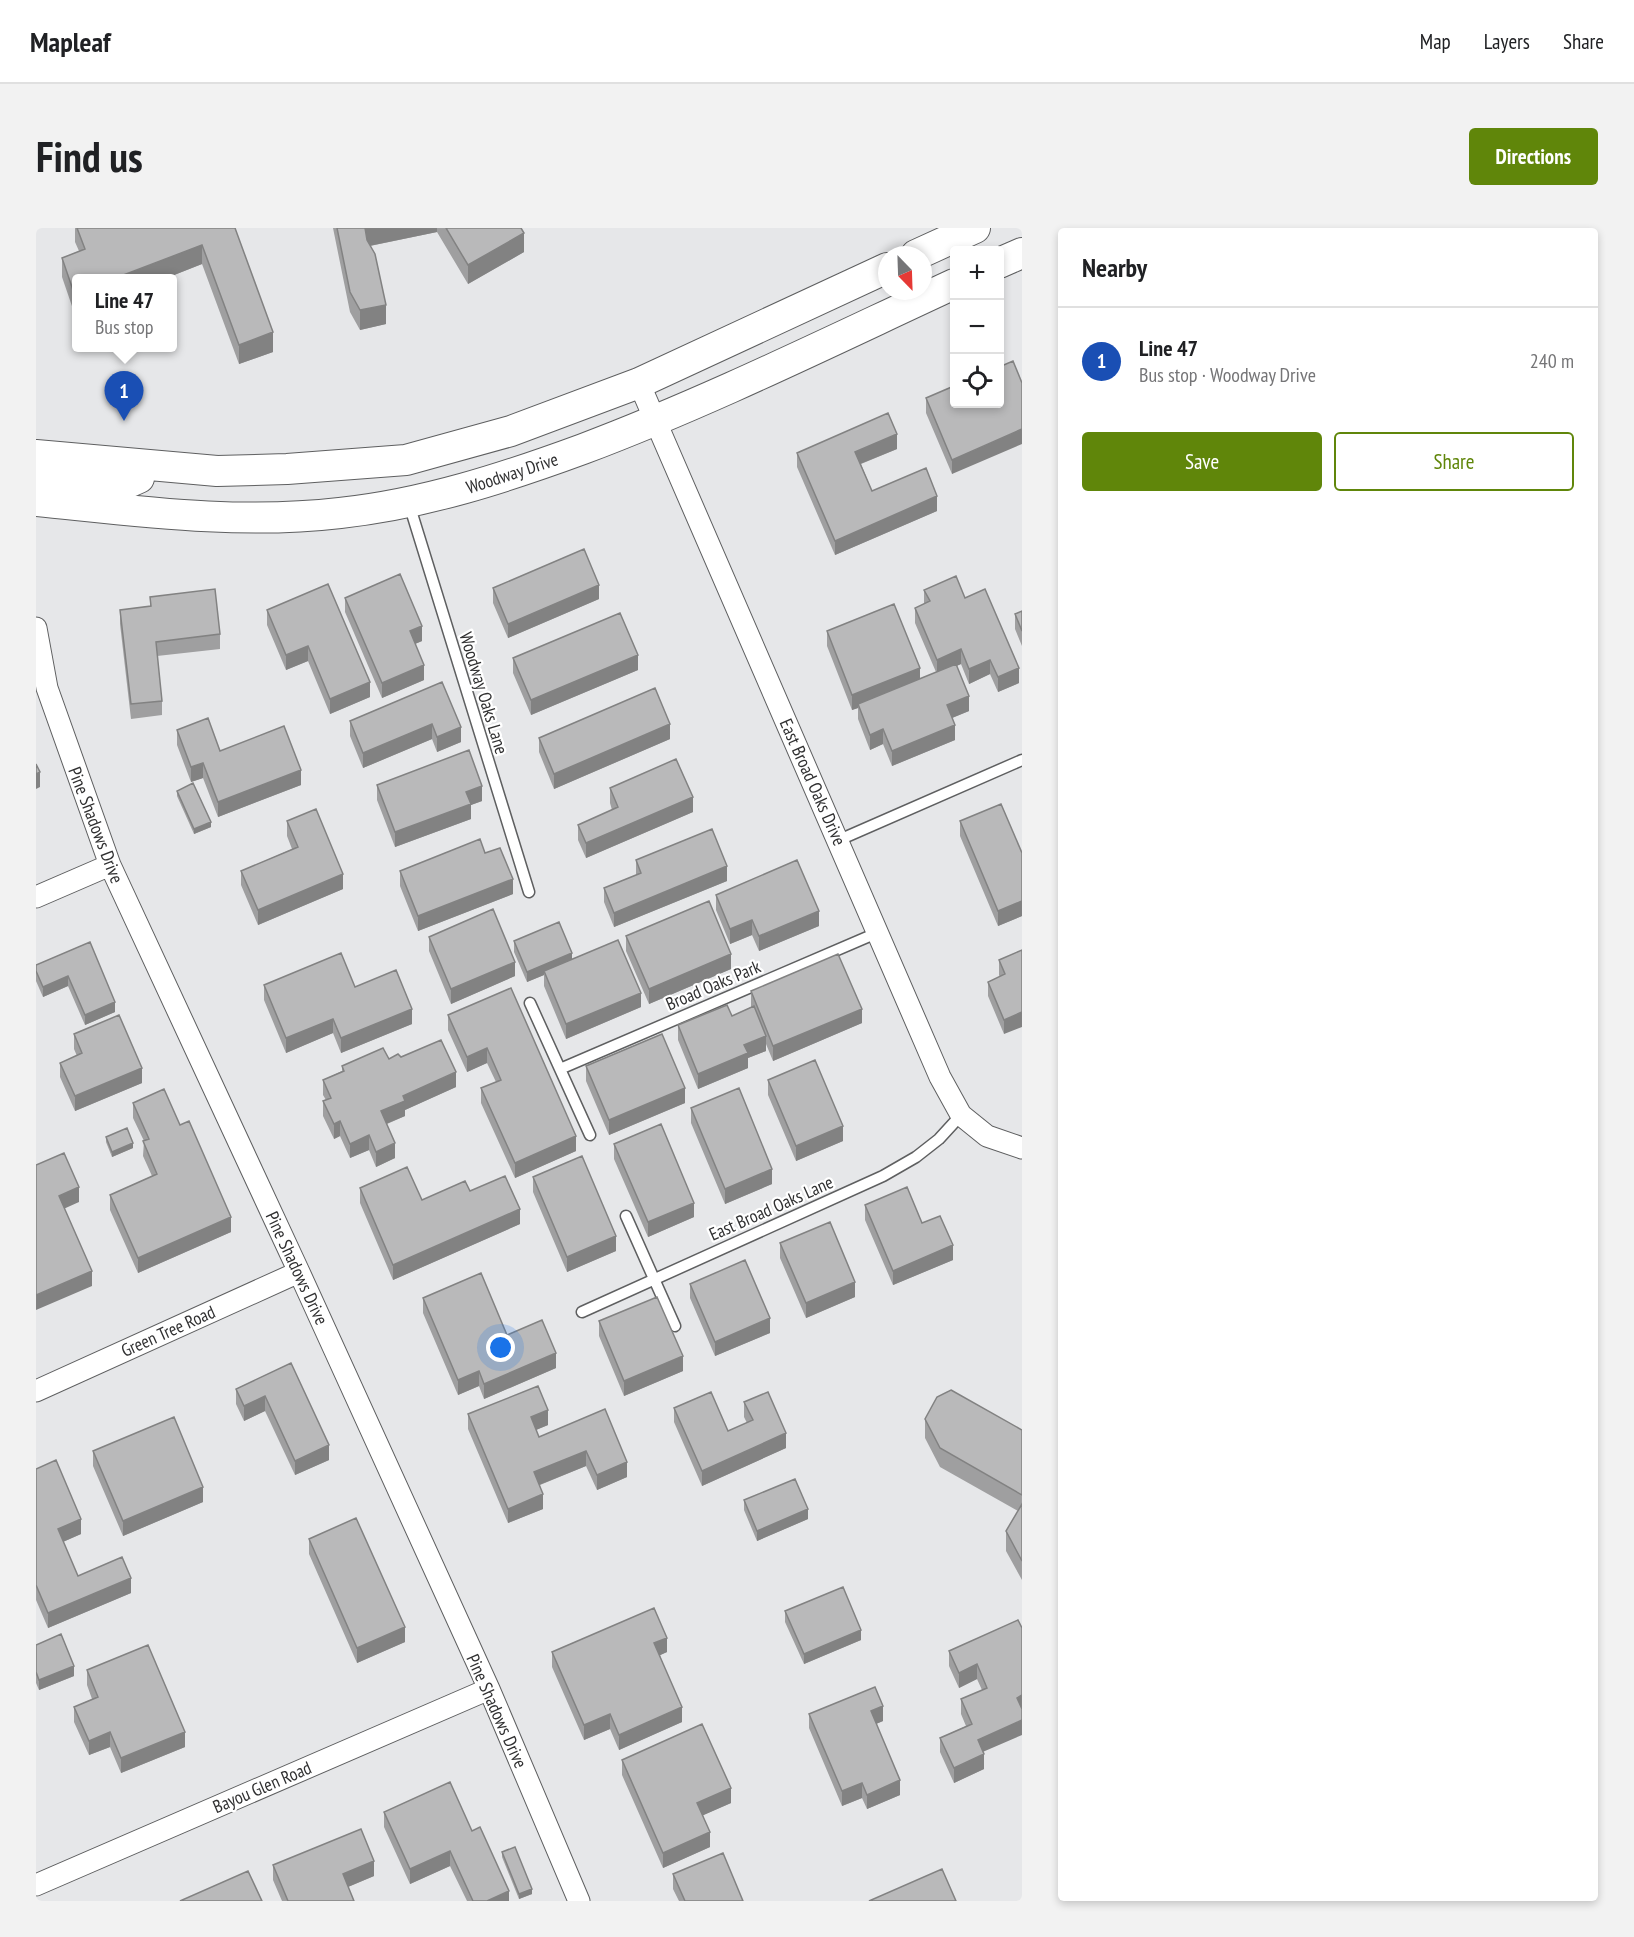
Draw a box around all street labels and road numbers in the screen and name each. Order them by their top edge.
street label: Woodway Drive [463,447,561,499]
street label: Woodway Oaks Lane [455,629,513,757]
street label: East Broad Oaks Drive [775,715,851,849]
street label: Pine Shadows Drive [63,764,129,886]
street label: Broad Oaks Park [662,955,764,1015]
street label: East Broad Oaks Lane [705,1170,837,1246]
street label: Pine Shadows Drive [261,1208,333,1328]
street label: Green Tree Road [117,1300,219,1362]
street label: Pine Shadows Drive [462,1650,532,1772]
street label: Bayou Glen Road [209,1756,315,1818]

